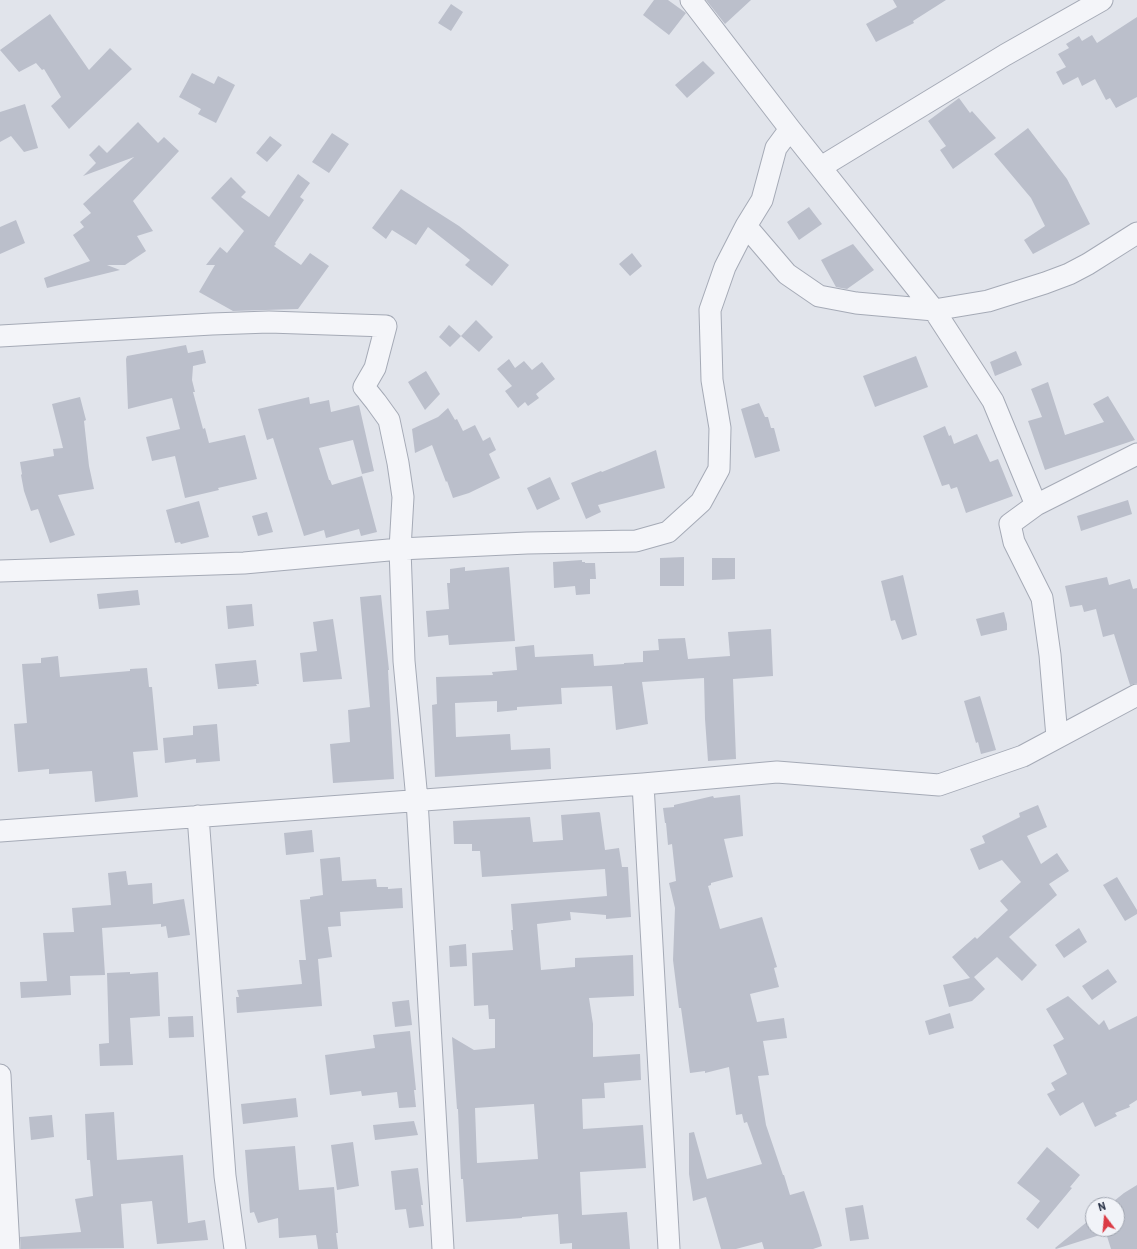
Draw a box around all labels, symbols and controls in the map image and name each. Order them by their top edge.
north arrow [1085,1197,1125,1237]
text: N [1097,1199,1107,1213]

